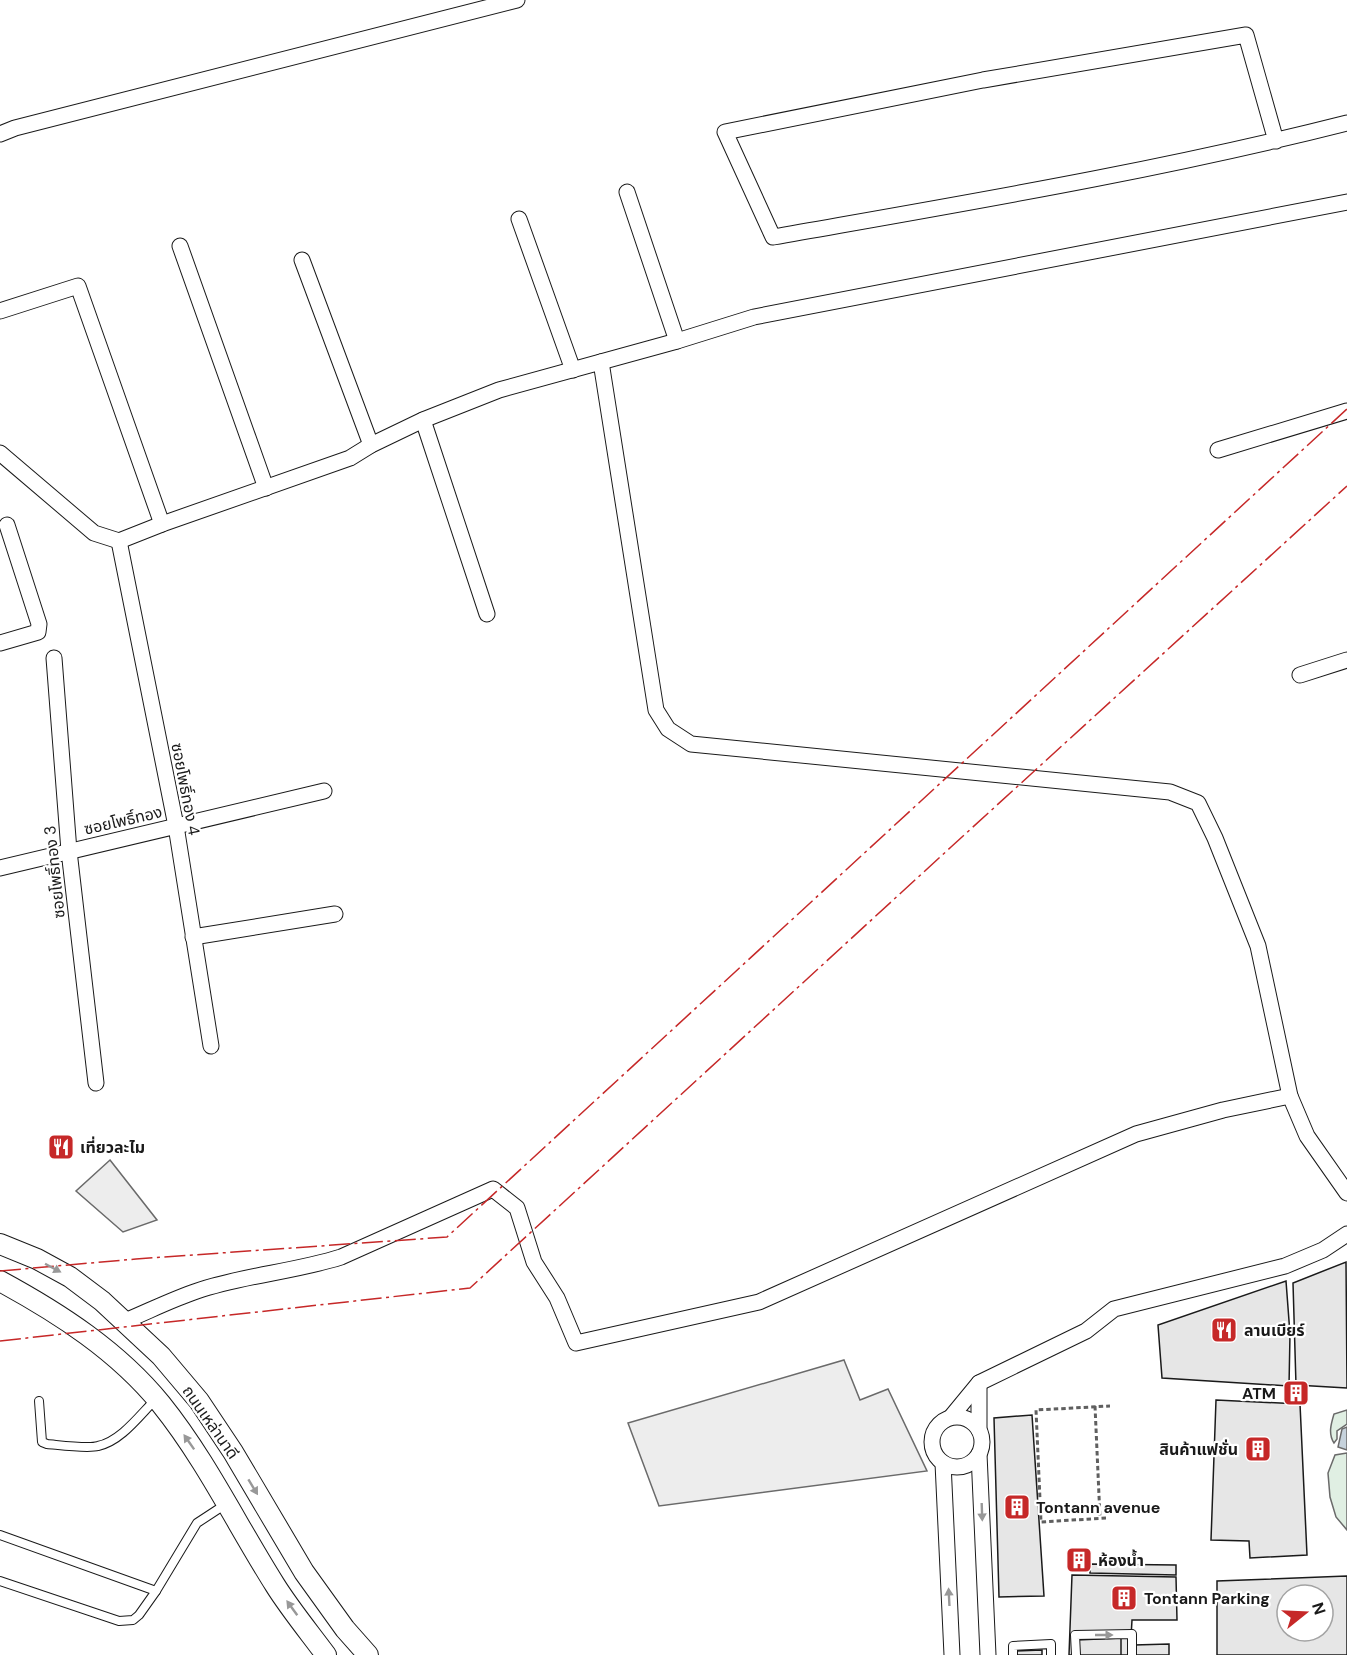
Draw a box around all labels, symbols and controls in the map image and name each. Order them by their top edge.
street label: ซอยโพธิ์ทอง 4 [166,741,205,837]
street label: ซอยโพธิ์ทอง [82,801,164,840]
street label: ซอยโพธิ์ทอง 3 [39,824,70,919]
restaurant icon: เที่ยวละไม [46,1132,76,1162]
place label: เที่ยวละไม [80,1136,145,1158]
one-way arrow [45,1263,62,1273]
restaurant icon: ลานเบียร์ [1209,1315,1239,1345]
place label: ลานเบียร์ [1244,1320,1305,1341]
building icon: ATM [1281,1378,1311,1408]
street label: ถนนเหล่านาดี [178,1381,244,1463]
place label: ATM [1242,1383,1276,1404]
building icon: สินค้าแฟชั่น [1243,1434,1273,1464]
one-way arrow [183,1435,195,1450]
place label: สินค้าแฟชั่น [1159,1439,1238,1460]
one-way arrow [248,1479,259,1495]
building icon: Tontann avenue [1002,1492,1032,1522]
place label: Tontann avenue [1036,1497,1160,1518]
one-way arrow [977,1503,986,1522]
building icon: ห้องน้ำ [1064,1545,1094,1575]
place label: ห้องน้ำ [1098,1549,1144,1571]
building icon: Tontann Parking [1109,1583,1139,1613]
north arrow [1275,1583,1335,1643]
one-way arrow [945,1587,954,1606]
place label: Tontann Parking [1144,1588,1270,1609]
one-way arrow [286,1600,298,1615]
text: N [1307,1600,1331,1617]
one-way arrow [1094,1630,1113,1640]

